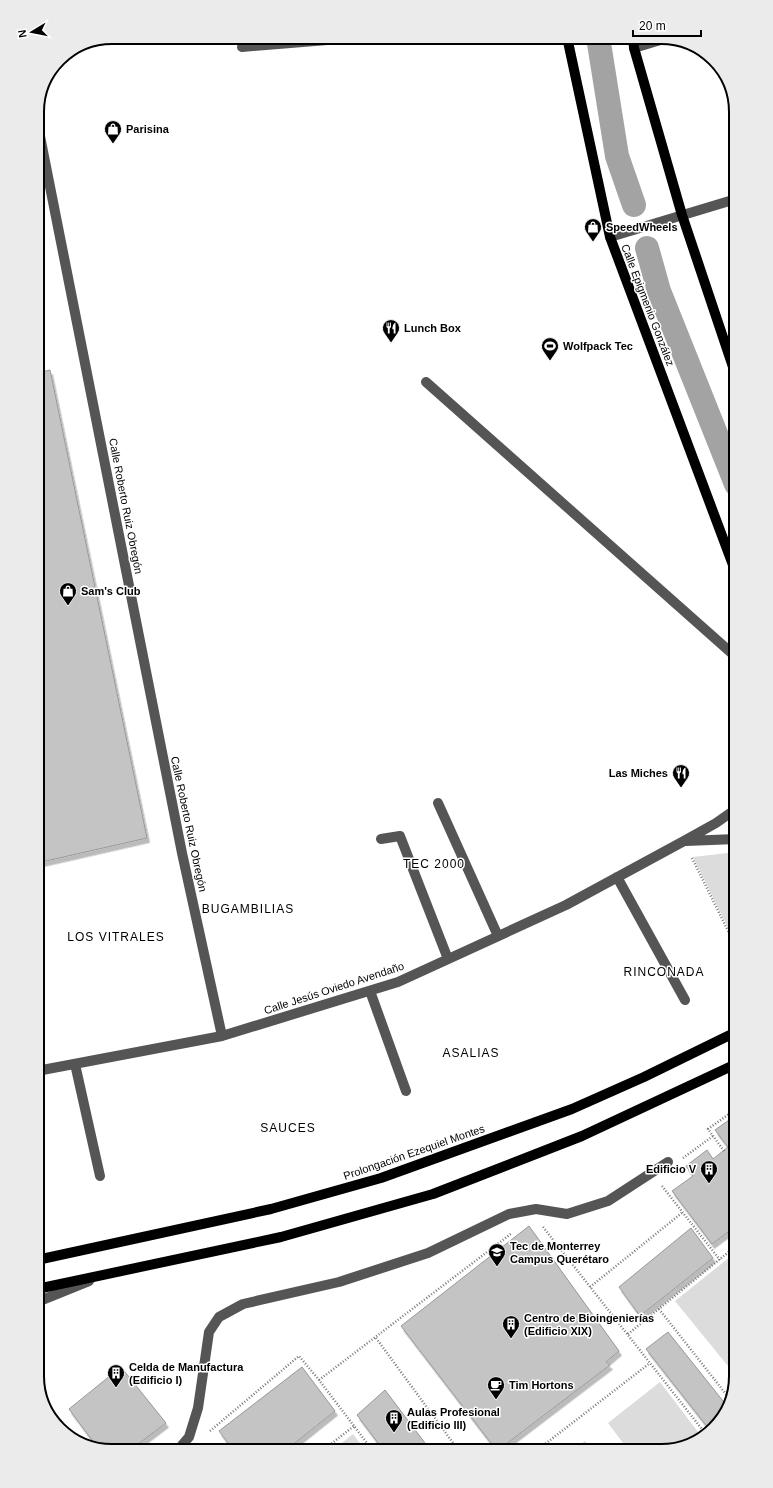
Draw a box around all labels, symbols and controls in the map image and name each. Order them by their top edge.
north arrow [12,12,52,52]
scale bar [633,12,701,38]
text: 20 m [639,19,666,33]
text: N [16,29,29,39]
shop icon: Parisina [103,119,123,144]
place label: Parisina [126,123,170,135]
shop icon: SpeedWheels [583,217,603,242]
place label: SpeedWheels [606,221,678,233]
street label: Calle Epigmenio González [619,242,677,368]
restaurant icon: Lunch Box [381,318,401,343]
place label: Lunch Box [404,322,462,334]
sports icon: Wolfpack Tec [540,336,560,361]
place label: Wolfpack Tec [563,340,633,352]
street label: Calle Roberto Ruiz Obregón [107,437,145,575]
shop icon: Sam's Club [58,581,78,606]
place label: Sam's Club [81,585,141,597]
street label: Calle Roberto Ruiz Obregón [169,755,209,893]
restaurant icon: Las Miches [671,763,691,788]
place label: Las Miches [609,767,668,779]
district label: TEC 2000 [403,857,465,871]
district label: BUGAMBILIAS [202,902,294,916]
district label: LOS VITRALES [67,930,165,944]
street label: Calle Jesús Oviedo Avendaño [262,960,406,1016]
district label: RINCONADA [623,965,705,979]
district label: ASALIAS [442,1046,500,1060]
district label: SAUCES [260,1121,316,1135]
street label: Prolongación Ezequiel Montes [342,1122,487,1182]
building icon: Edificio V [699,1159,719,1184]
place label: Edificio V [646,1163,697,1175]
place label: Tec de Monterrey Campus Querétaro [510,1240,609,1265]
school or university icon: Tec de Monterrey Campus Querétaro [487,1242,507,1267]
place label: Centro de Bioingenierías (Edificio XIX) [524,1312,654,1337]
building icon: Centro de Bioingenierías (Edificio XIX) [501,1314,521,1339]
place label: Celda de Manufactura (Edificio I) [129,1361,244,1386]
building icon: Celda de Manufactura (Edificio I) [106,1363,126,1388]
cafe icon: Tim Hortons [486,1375,506,1400]
place label: Tim Hortons [509,1379,574,1391]
place label: Aulas Profesional (Edificio III) [407,1406,500,1431]
building icon: Aulas Profesional (Edificio III) [384,1408,404,1433]

